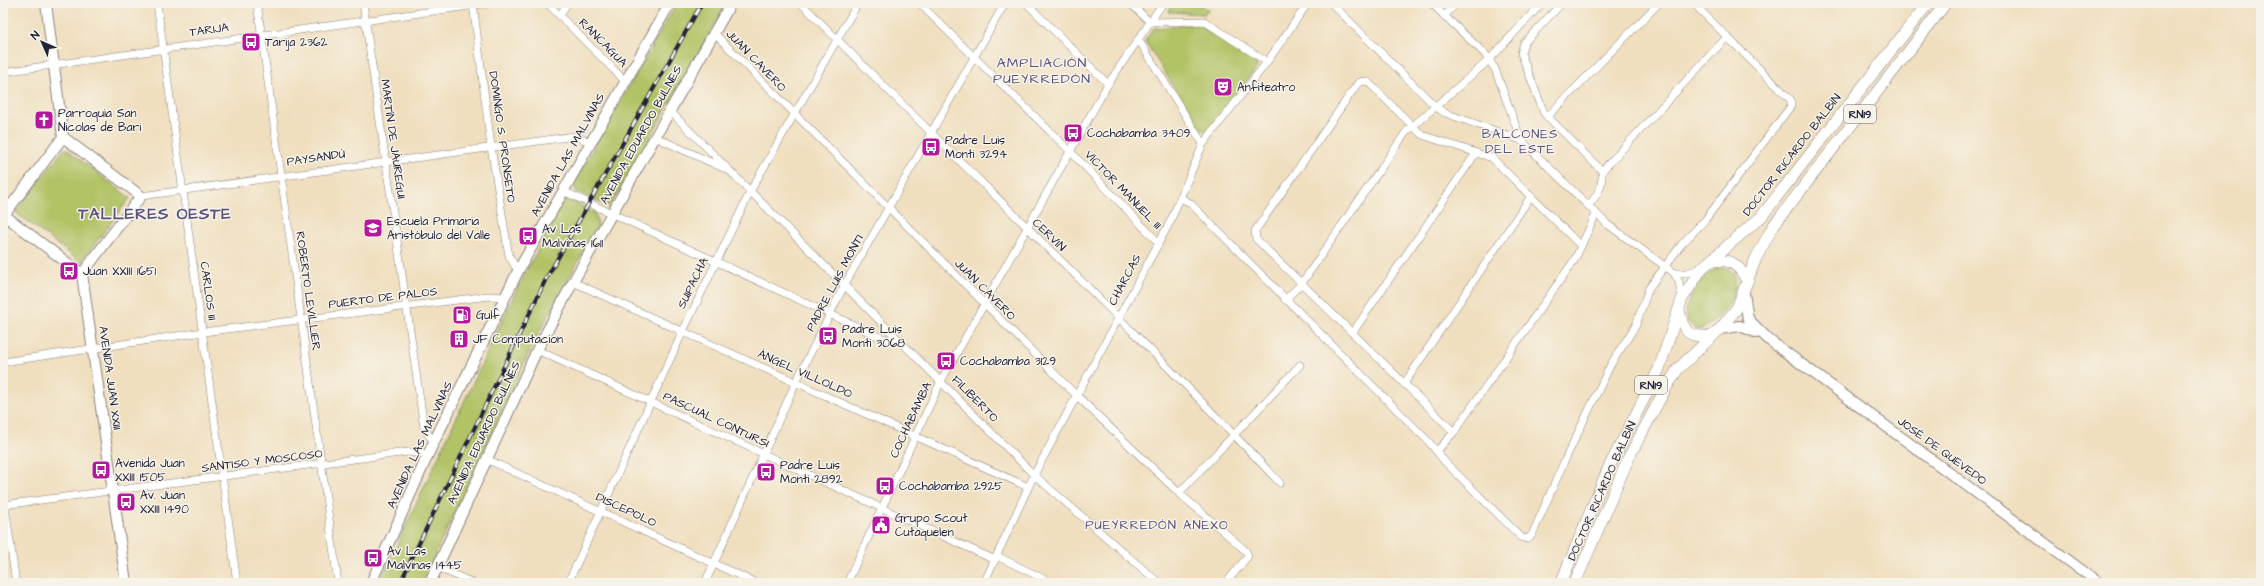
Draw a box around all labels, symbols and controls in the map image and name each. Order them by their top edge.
street label: RANCAGUA [575,15,631,71]
street label: TARIJA [188,19,230,41]
north arrow [22,22,62,62]
street label: JUAN CAVERO [722,26,790,96]
text: N [28,27,43,43]
bus stop icon: Tarija 2362 [240,31,262,53]
place label: Tarija 2362 [265,34,328,51]
district label: AMPLIACIÓN PUEYRREDÓN [993,53,1091,89]
street label: AVENIDA EDUARDO BULNES [596,62,686,207]
street label: DOMINGO S. PRONSETO [484,70,520,204]
theatre icon: Anfiteatro [1212,76,1234,98]
street label: MARTÍN DE JÁUREGUI [376,78,410,200]
place label: Anfiteatro [1237,79,1296,96]
street label: AVENIDA LAS MALVINAS [527,90,609,220]
street label: DOCTOR RICARDO BALBÍN [1739,90,1846,220]
place label: Parroquia San Nicolas de Bari [58,105,141,136]
road number: RN19 [1844,105,1876,123]
church icon: Parroquia San Nicolas de Bari [33,109,55,131]
bus stop icon: Cochabamba 3409 [1062,122,1084,144]
place label: Cochabamba 3409 [1087,125,1191,142]
district label: BALCONES DEL ESTE [1482,125,1558,158]
place label: Padre Luis Monti 3294 [945,132,1007,163]
bus stop icon: Padre Luis Monti 3294 [920,136,942,158]
street label: PAYSANDÚ [286,145,347,171]
street label: VÍCTOR MANUEL III [1081,147,1165,234]
district label: TALLERES OESTE [77,203,232,225]
place label: Escuela Primaria Aristóbulo del Valle [387,213,491,244]
street label: CERVIN [1028,215,1070,256]
school or university icon: Escuela Primaria Aristóbulo del Valle [362,217,384,239]
place label: Av Las Malvinas 1611 [542,221,603,252]
bus stop icon: Av Las Malvinas 1611 [517,225,539,247]
street label: ROBERTO LEVILLIER [291,230,325,352]
street label: PADRE LUIS MONTI [802,231,868,335]
street label: CHARCAS [1104,251,1146,309]
street label: SUIPACHA [673,254,713,311]
street label: JUAN CAVERO [951,256,1019,324]
bus stop icon: Juan XXIII 1651 [58,260,80,282]
street label: CARLOS III [195,261,221,322]
place label: Juan XXIII 1651 [83,263,157,280]
street label: PUERTO DE PALOS [328,283,439,313]
fuel station icon: Gulf [451,304,473,326]
place label: Gulf [476,307,500,324]
place label: Padre Luis Monti 3068 [842,321,905,352]
street label: AVENIDA JUAN XXIII [94,325,126,431]
bus stop icon: Padre Luis Monti 3068 [817,325,839,347]
building icon: JF Computacion [448,328,470,350]
place label: JF Computacion [473,331,563,348]
street label: ÁNGEL VILLOLDO [755,346,855,402]
bus stop icon: Cochabamba 3129 [935,350,957,372]
place label: Cochabamba 3129 [960,353,1056,370]
street label: AVENIDA EDUARDO BULNES [443,358,525,507]
street label: FILIBERTO [948,372,1002,426]
road number: RN19 [1635,376,1667,394]
street label: AVENIDA LAS MALVINAS [383,378,457,511]
street label: COCHABAMBA [886,379,936,461]
street label: PASCUAL CONTURSI [660,388,772,452]
street label: JOSÉ DE QUEVEDO [1894,413,1990,489]
street label: DOCTOR RICARDO BALBÍN [1563,418,1641,564]
street label: SANTISO Y MOSCOSO [200,445,324,477]
place label: Avenida Juan XXIII 1505 [115,455,185,486]
place label: Padre Luis Monti 2892 [780,457,843,488]
bus stop icon: Avenida Juan XXIII 1505 [90,459,112,481]
bus stop icon: Padre Luis Monti 2892 [755,461,777,483]
bus stop icon: Cochabamba 2925 [874,475,896,497]
place label: Cochabamba 2925 [899,478,1003,495]
place label: Av. Juan XXIII 1490 [140,487,189,518]
street label: DISCEPOLO [593,489,659,531]
bus stop icon: Av. Juan XXIII 1490 [115,491,137,513]
place label: Grupo Scout Cutaquelen [895,510,967,541]
public building icon: Grupo Scout Cutaquelen [870,514,892,536]
district label: PUEYRREDÓN ANEXO [1085,516,1229,534]
place label: Av Las Malvinas 1445 [387,543,463,574]
bus stop icon: Av Las Malvinas 1445 [362,547,384,569]

